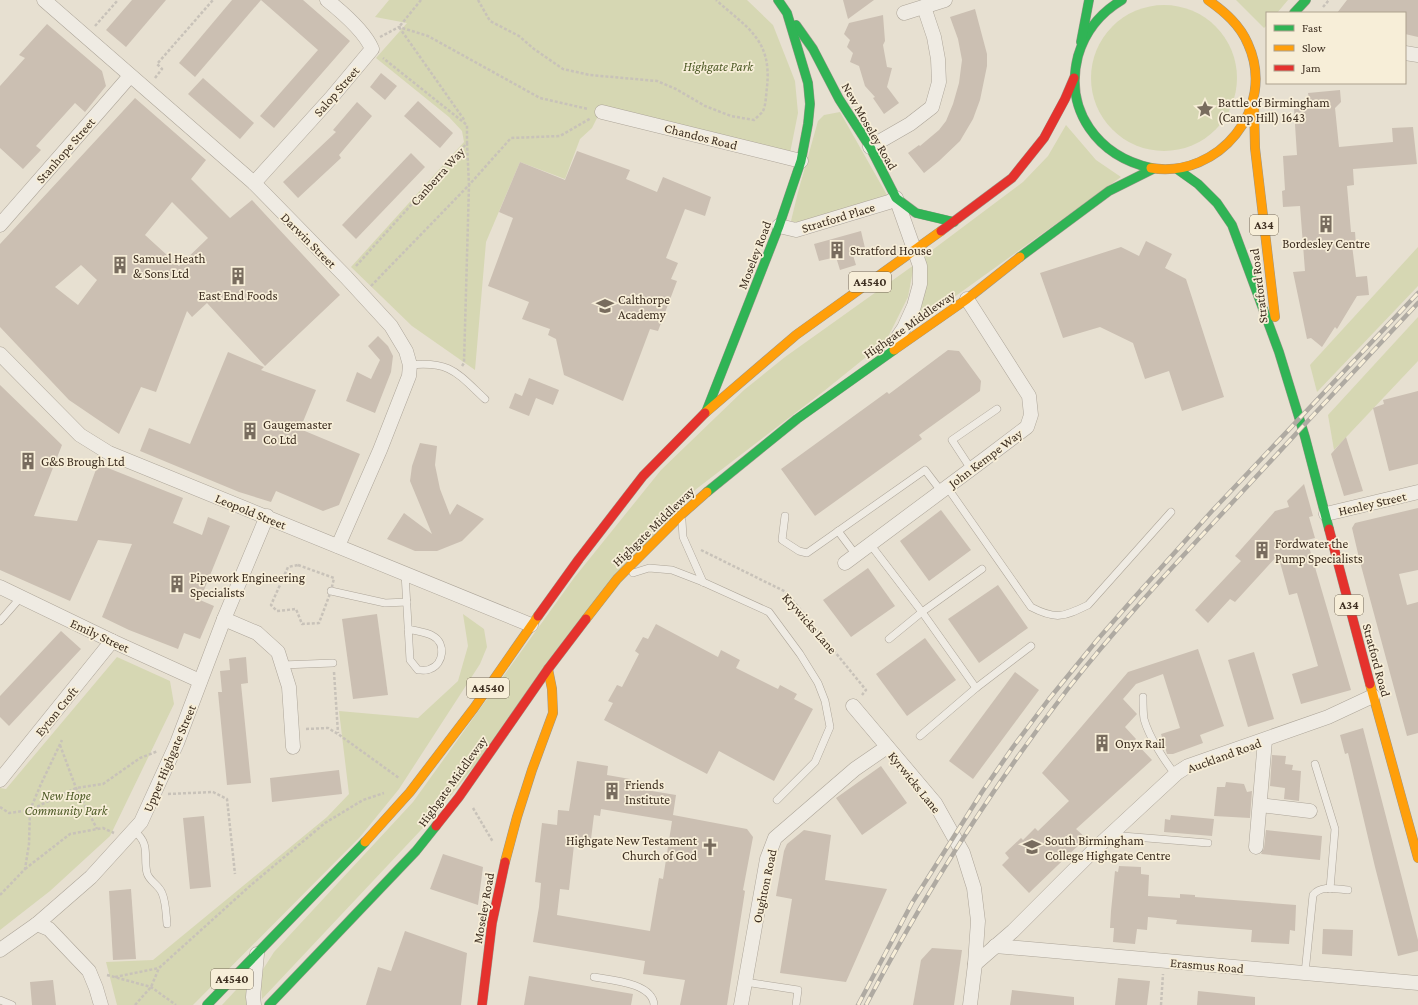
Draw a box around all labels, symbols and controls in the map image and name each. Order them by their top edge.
legend [1266,12,1406,84]
text: Fast [1302,21,1323,35]
text: Slow [1302,41,1326,55]
park label: Highgate Park [683,59,754,74]
text: Jam [1301,61,1321,75]
street label: Salop Street [310,63,363,120]
street label: New Moseley Road [839,80,901,173]
place label: Battle of Birmingham (Camp Hill) 1643 [1218,95,1330,126]
place icon: Battle of Birmingham (Camp Hill) 1643 [1195,99,1215,119]
street label: Stanhope Street [33,114,98,186]
street label: Chandos Road [663,120,739,153]
street label: Canberra Way [407,143,468,209]
street label: Stratford Place [800,199,877,236]
street label: Darwin Street [278,210,340,272]
building icon: Bordesley Centre [1316,214,1336,234]
road number: A34 [1250,215,1278,235]
street label: Moseley Road [735,219,774,291]
place label: Bordesley Centre [1282,236,1370,251]
building icon: Stratford House [827,240,847,260]
place label: Stratford House [850,243,932,258]
street label: Stratford Road [1246,248,1271,324]
place label: Samuel Heath & Sons Ltd [133,251,206,281]
building icon: Samuel Heath & Sons Ltd [110,255,130,275]
building icon: East End Foods [228,266,248,286]
road number: A4540 [849,272,891,292]
street label: Highgate Middleway [861,287,959,362]
place label: East End Foods [198,288,278,303]
place label: Calthorpe Academy [618,292,670,322]
school or university icon: Calthorpe Academy [595,296,615,316]
place label: Gaugemaster Co Ltd [263,417,333,447]
building icon: Gaugemaster Co Ltd [240,421,260,441]
street label: John Kempe Way [945,425,1026,492]
building icon: G&S Brough Ltd [18,451,38,471]
place label: G&S Brough Ltd [41,454,125,469]
street label: Highgate Middleway [609,483,698,569]
street label: Henley Street [1337,488,1408,519]
street label: Leopold Street [213,490,289,533]
place label: Fordwater the Pump Specialists [1275,536,1363,566]
building icon: Fordwater the Pump Specialists [1252,540,1272,560]
place label: Pipework Engineering Specialists [190,570,306,600]
building icon: Pipework Engineering Specialists [167,574,187,594]
street label: Krywicks Lane [779,590,840,657]
road number: A34 [1335,595,1363,615]
street label: Emily Street [68,615,132,656]
street label: Stratford Road [1360,622,1394,699]
road number: A4540 [467,678,509,698]
street label: Eyton Croft [32,683,81,739]
street label: Upper Highgate Street [140,702,199,814]
street label: Highgate Middleway [415,732,491,829]
building icon: Onyx Rail [1092,733,1112,753]
street label: Auckland Road [1185,735,1263,776]
place label: Onyx Rail [1115,736,1166,751]
street label: Kyrwicks Lane [885,749,944,816]
place label: Friends Institute [625,777,670,807]
building icon: Friends Institute [602,781,622,801]
park label: New Hope Community Park [25,788,109,818]
place label: Highgate New Testament Church of God [566,833,698,863]
place label: South Birmingham College Highgate Centre [1045,833,1171,863]
church icon: Highgate New Testament Church of God [700,837,720,857]
school or university icon: South Birmingham College Highgate Centre [1022,837,1042,857]
street label: Oughton Road [749,848,780,924]
street label: Moseley Road [470,871,497,945]
street label: Erasmus Road [1170,955,1245,976]
road number: A4540 [211,969,253,989]

